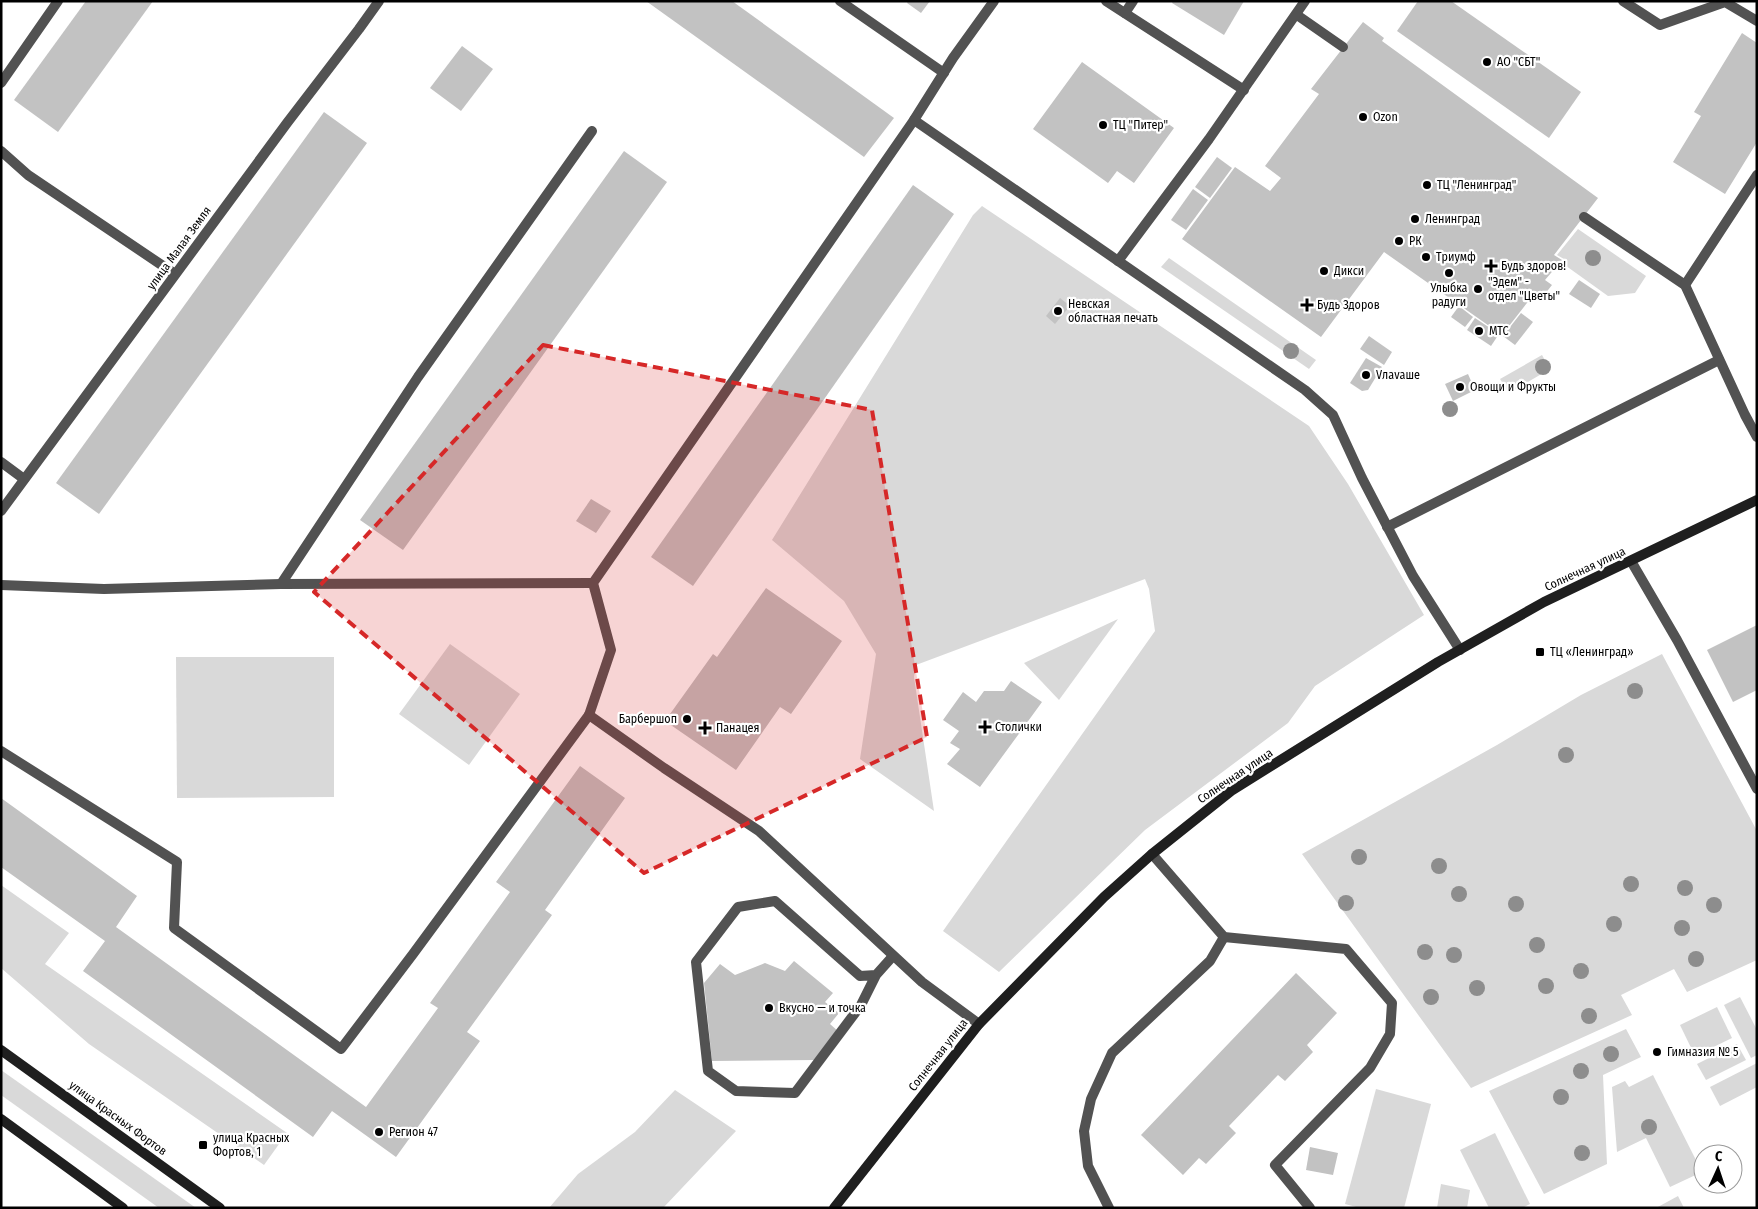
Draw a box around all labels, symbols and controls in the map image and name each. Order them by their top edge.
place label: АО "СБТ" [1497,55,1540,69]
marker: АО "СБТ" [1481,56,1493,68]
place label: Ozon [1373,110,1398,124]
marker: Ozon [1357,111,1369,123]
place label: ТЦ "Питер" [1113,118,1168,132]
marker: ТЦ "Питер" [1097,119,1109,131]
place label: ТЦ "Ленинград" [1437,178,1516,192]
marker: ТЦ "Ленинград" [1421,179,1433,191]
street label: улица Малая Земля [144,204,214,292]
place label: Ленинград [1425,212,1480,226]
marker: Ленинград [1409,213,1421,225]
place label: РК [1409,234,1422,248]
marker: РК [1393,235,1405,247]
place label: Триумф [1436,250,1476,264]
marker: Триумф [1420,251,1432,263]
place label: Будь здоров! [1501,259,1566,273]
marker: Будь здоров! [1485,260,1497,272]
place label: Дикси [1333,264,1364,278]
marker: Дикси [1318,265,1330,277]
marker: Улыбка радуги [1443,267,1455,279]
place label: "Эдем" - отдел "Цветы" [1488,275,1560,303]
place label: Улыбка радуги [1430,281,1468,309]
marker: "Эдем" - отдел "Цветы" [1472,283,1484,295]
place label: Невская областная печать [1068,297,1158,325]
place label: Будь Здоров [1317,298,1380,312]
marker: Будь Здоров [1301,299,1313,311]
marker: Невская областная печать [1052,305,1064,317]
place label: МТС [1489,324,1509,338]
marker: МТС [1473,325,1485,337]
place label: Vлаvаше [1376,368,1420,382]
marker: Vлаvаше [1360,369,1372,381]
place label: Овощи и Фрукты [1470,380,1556,394]
marker: Овощи и Фрукты [1454,381,1466,393]
street label: Солнечная улица [1542,544,1628,594]
place label: ТЦ «Ленинград» [1550,645,1634,659]
marker: ТЦ «Ленинград» [1534,646,1546,658]
place label: Барбершоп [619,712,677,726]
marker: Барбершоп [681,713,693,725]
place label: Столички [995,720,1042,734]
marker: Панацея [698,721,712,735]
place label: Панацея [716,721,759,735]
marker: Столички [979,721,991,733]
street label: Солнечная улица [1195,746,1275,806]
place label: Вкусно — и точка [779,1001,866,1015]
marker: Вкусно — и точка [763,1002,775,1014]
street label: Солнечная улица [906,1016,971,1094]
place label: Гимназия № 5 [1667,1045,1739,1059]
marker: Гимназия № 5 [1651,1046,1663,1058]
street label: улица Красных Фортов [66,1078,170,1158]
place label: Регион 47 [389,1125,438,1139]
marker: Регион 47 [373,1126,385,1138]
place label: улица Красных Фортов, 1 [213,1131,290,1159]
marker: улица Красных Фортов, 1 [197,1139,209,1151]
north arrow [1693,1144,1743,1194]
text: С [1715,1148,1723,1165]

